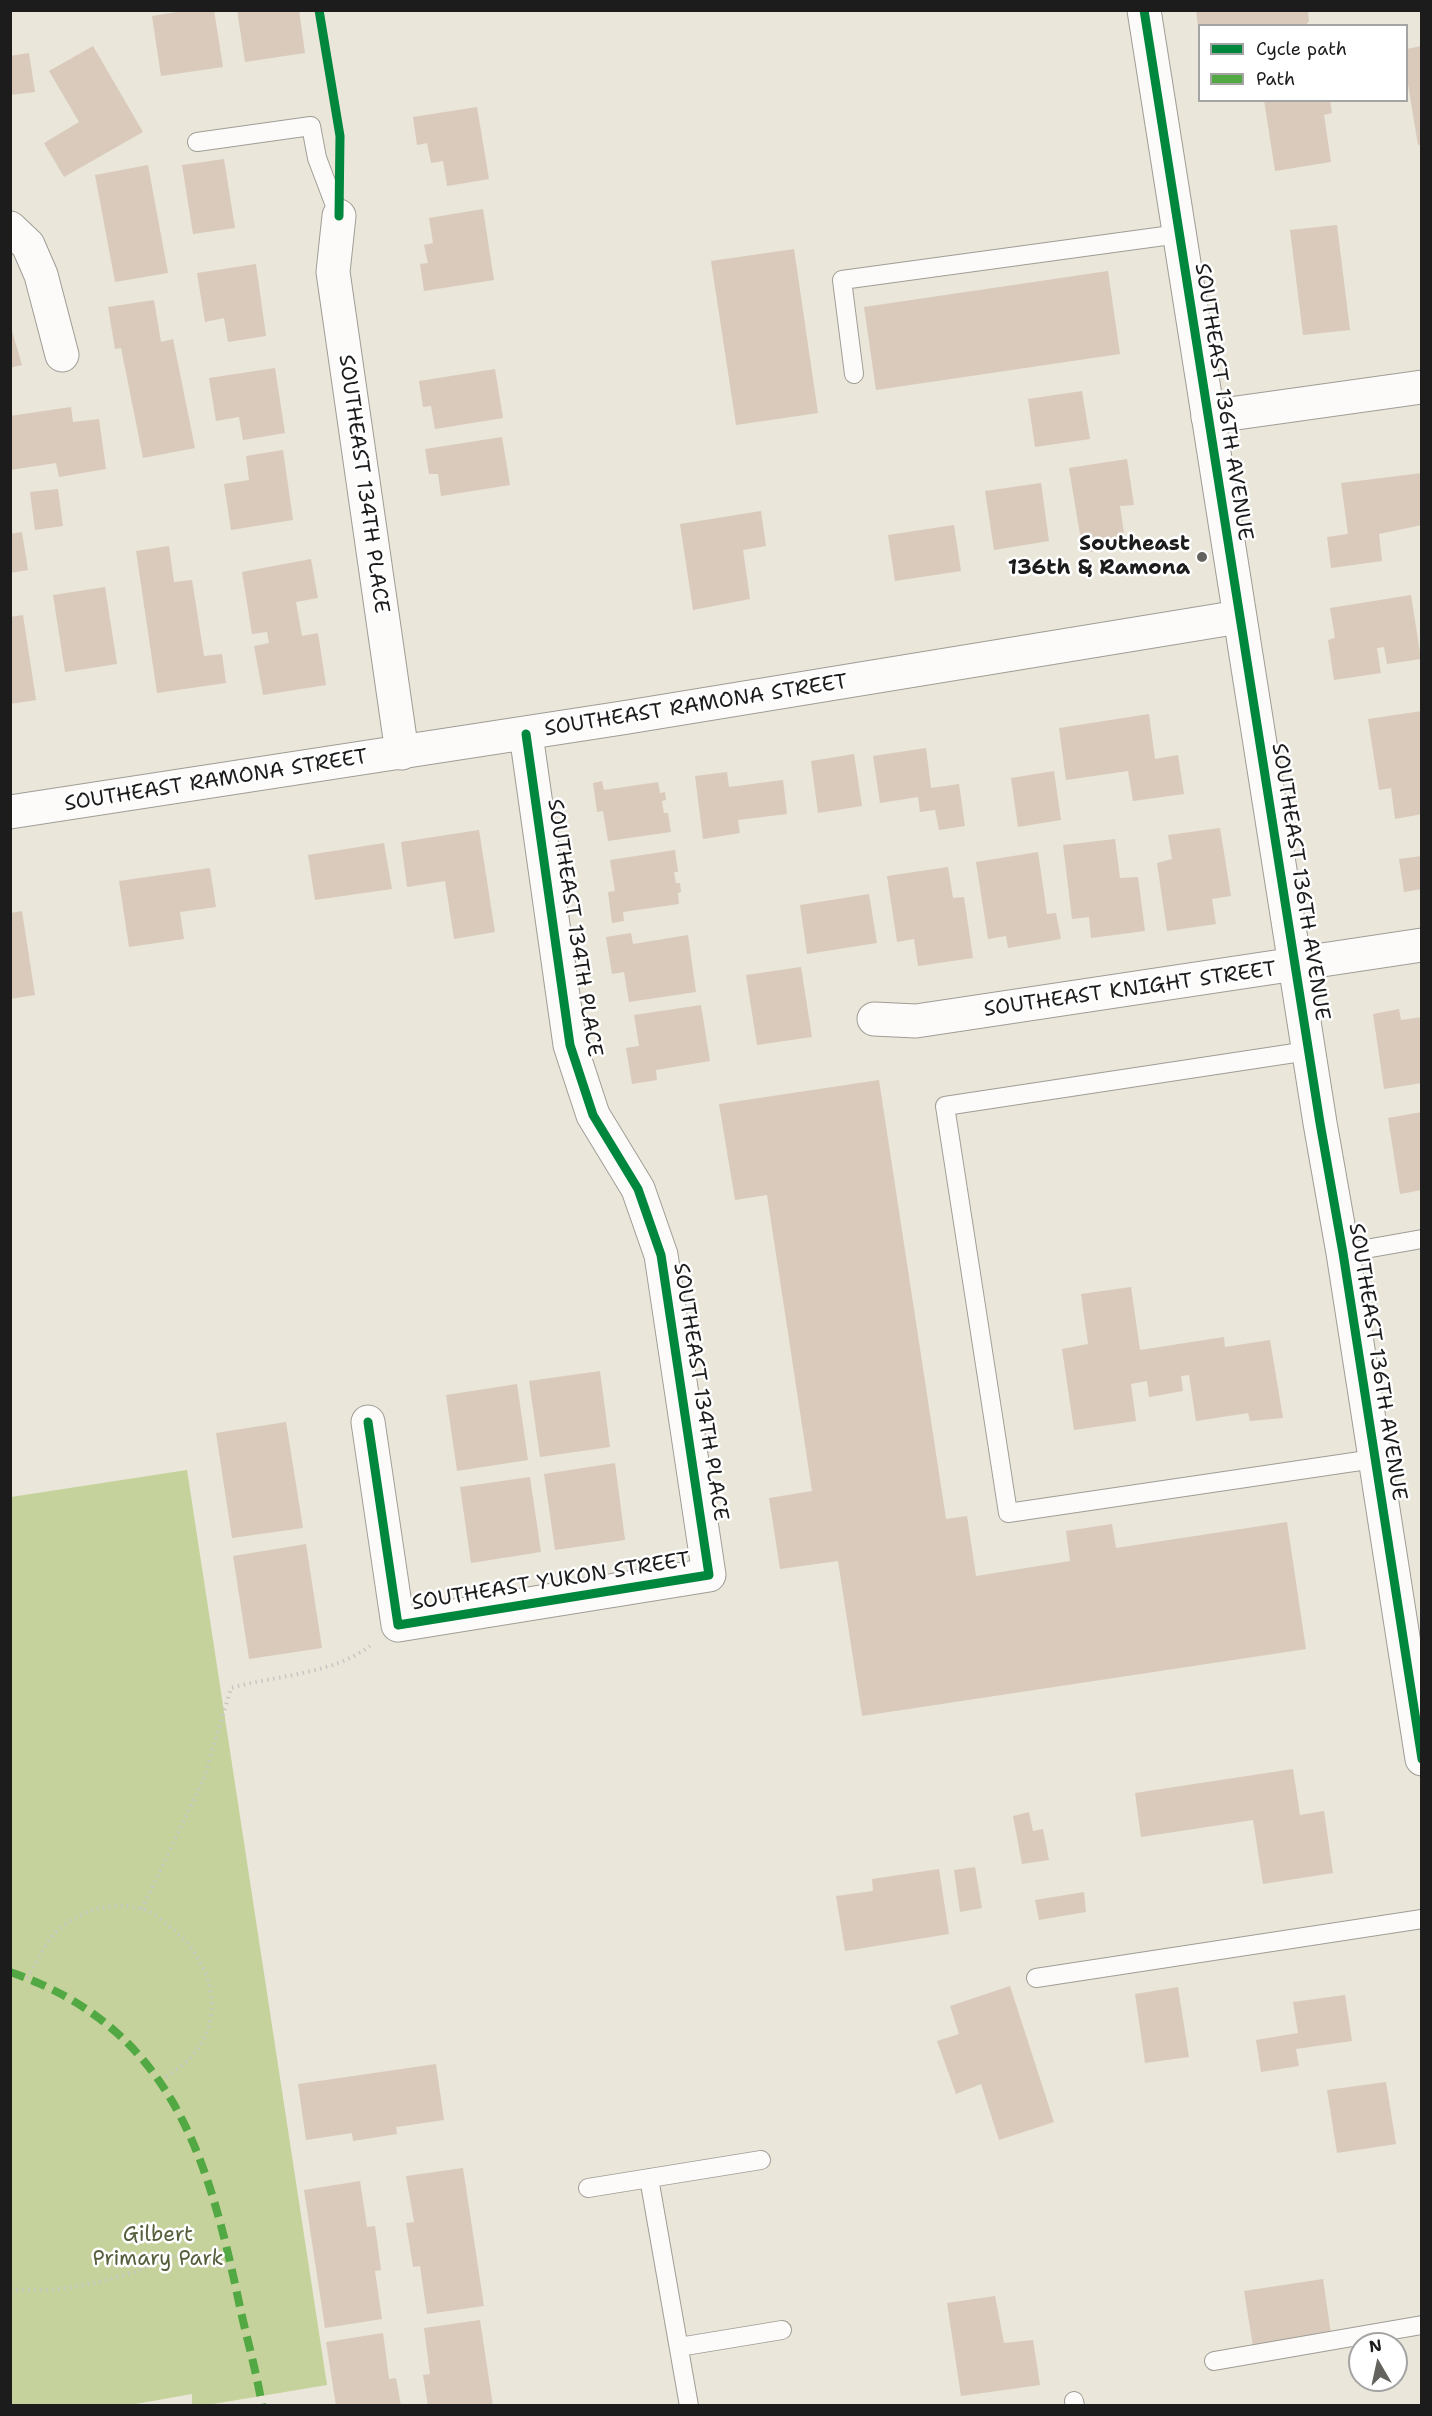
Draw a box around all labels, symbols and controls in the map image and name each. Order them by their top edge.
legend [1198,24,1408,102]
text: Cycle path [1256,37,1347,61]
text: Path [1256,67,1295,91]
street label: SOUTHEAST 136TH AVENUE [1189,261,1257,543]
street label: SOUTHEAST 134TH PLACE [332,353,394,615]
place label: Southeast 136th & Ramona [1008,532,1190,582]
marker: Southeast 136th & Ramona [1195,550,1209,564]
street label: SOUTHEAST RAMONA STREET [543,670,849,742]
street label: SOUTHEAST 136TH AVENUE [1266,741,1334,1023]
street label: SOUTHEAST RAMONA STREET [63,745,369,817]
street label: SOUTHEAST 134TH PLACE [541,797,607,1059]
street label: SOUTHEAST KNIGHT STREET [982,957,1278,1023]
street label: SOUTHEAST 136TH AVENUE [1343,1221,1411,1503]
street label: SOUTHEAST 134TH PLACE [667,1261,733,1523]
street label: SOUTHEAST YUKON STREET [410,1548,692,1616]
park label: Gilbert Primary Park [92,2223,224,2273]
north arrow [1348,2332,1408,2392]
text: N [1368,2334,1383,2357]

